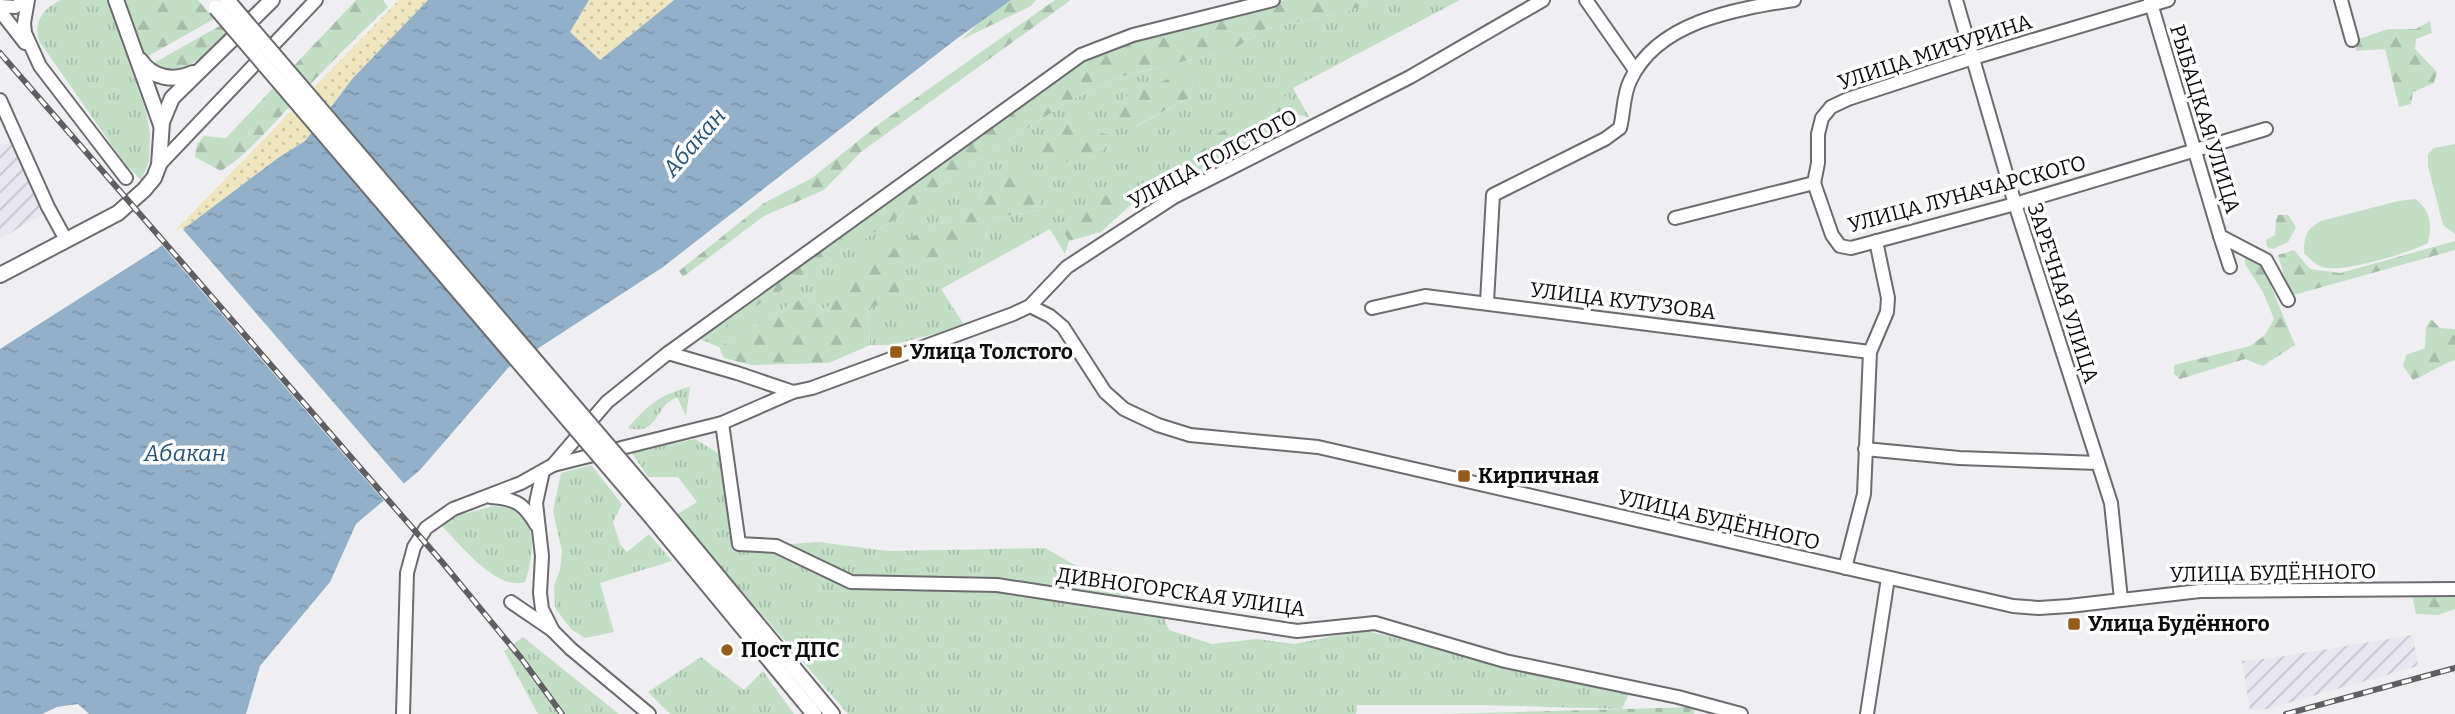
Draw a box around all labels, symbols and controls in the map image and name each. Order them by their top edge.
street label: УЛИЦА МИЧУРИНА [1835,8,2035,96]
street label: РЫБАЦКАЯ УЛИЦА [2164,21,2246,217]
water label: Абакан [656,102,731,183]
street label: УЛИЦА ТОЛСТОГО [1124,104,1302,214]
street label: УЛИЦА ЛУНАЧАРСКОГО [1845,150,2089,238]
street label: ЗАРЕЧНАЯ УЛИЦА [2022,200,2104,386]
street label: УЛИЦА КУТУЗОВА [1528,277,1718,325]
place label: Улица Толстого [910,339,1073,365]
marker: Улица Толстого [888,344,904,360]
water label: Абакан [143,439,226,467]
place label: Кирпичная [1478,463,1599,489]
marker: Кирпичная [1456,468,1472,484]
street label: УЛИЦА БУДЁННОГО [1615,484,1823,556]
street label: УЛИЦА БУДЁННОГО [2169,558,2377,588]
street label: ДИВНОГОРСКАЯ УЛИЦА [1055,562,1307,622]
place label: Улица Будённого [2088,611,2270,637]
marker: Улица Будённого [2066,616,2082,632]
place label: Пост ДПС [741,637,840,663]
marker: Пост ДПС [719,642,735,658]

